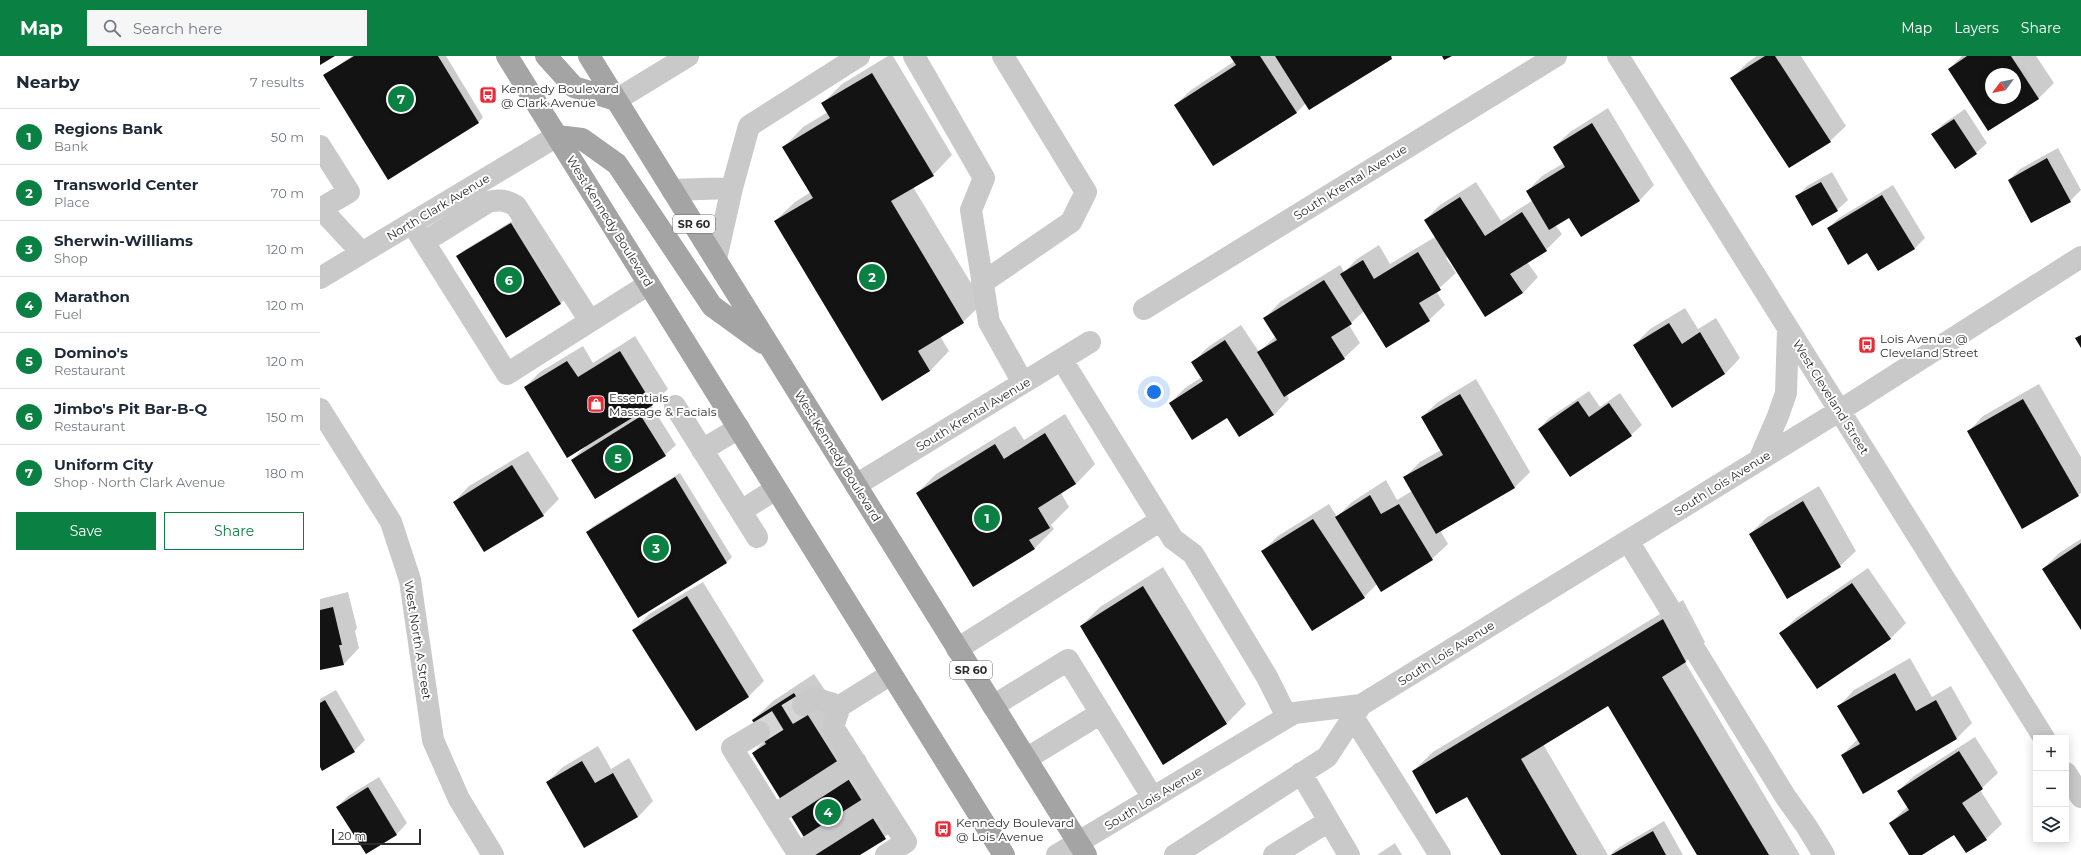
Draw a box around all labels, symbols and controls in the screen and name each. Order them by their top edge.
search box [87,10,367,46]
text: Map [20,17,63,40]
icon: search [101,17,123,39]
text: Search here [133,19,222,38]
text: Map [1901,19,1932,37]
text: Layers [1954,19,1999,37]
text: Share [2021,19,2061,37]
north arrow [1985,68,2021,104]
text: Nearby [16,72,80,92]
text: 7 results [250,74,304,90]
place label: Kennedy Boulevard @ Clark Avenue [501,81,619,110]
pin: 7 [388,84,414,114]
bus stop icon: Kennedy Boulevard @ Clark Avenue [478,85,498,105]
text: Regions Bank [54,119,163,138]
text: 1 [26,129,32,145]
text: 50 m [271,129,304,145]
text: Bank [54,138,88,154]
street label: South Krental Avenue [1291,141,1409,223]
street label: West Kennedy Boulevard [563,153,657,289]
street label: North Clark Avenue [384,170,492,244]
text: Transworld Center [54,175,198,194]
text: 2 [25,185,33,201]
text: 70 m [271,185,304,201]
text: Place [54,194,90,210]
road number: SR 60 [673,215,715,233]
text: Sherwin-Williams [54,231,193,250]
text: 3 [25,241,33,257]
text: 120 m [266,241,304,257]
text: Shop [54,250,88,266]
pin: 2 [859,262,885,292]
pin: 6 [496,265,522,295]
text: Marathon [54,287,130,306]
text: 4 [25,297,33,313]
text: 120 m [266,297,304,313]
text: Fuel [54,306,82,322]
place label: Lois Avenue @ Cleveland Street [1880,331,1979,360]
bus stop icon: Lois Avenue @ Cleveland Street [1857,335,1877,355]
street label: West Cleveland Street [1790,337,1872,457]
text: Domino's [54,343,128,362]
text: 5 [25,353,33,369]
text: 120 m [266,353,304,369]
text: Restaurant [54,362,125,378]
street label: South Krental Avenue [913,374,1033,454]
your location [1144,382,1164,402]
street label: West Kennedy Boulevard [791,388,885,524]
place label: Essentials Massage & Facials [609,390,717,419]
shop icon: Essentials Massage & Facials [586,394,606,414]
text: Jimbo's Pit Bar-B-Q [54,399,207,418]
text: 6 [25,409,33,425]
text: 150 m [266,409,304,425]
text: Restaurant [54,418,125,434]
pin: 5 [605,443,631,473]
street label: South Lois Avenue [1671,447,1773,519]
text: Uniform City [54,455,153,474]
text: 7 [25,465,33,481]
text: 180 m [265,465,304,481]
text: Shop · North Clark Avenue [54,474,225,490]
pin: 1 [974,503,1000,533]
button: Save [16,512,156,550]
button: Share [164,512,304,550]
pin: 3 [643,533,669,563]
street label: West North A Street [401,579,435,701]
street label: South Lois Avenue [1395,617,1497,689]
road number: SR 60 [950,661,992,679]
map controls [2033,735,2069,843]
button: + [2033,735,2069,771]
street label: South Lois Avenue [1102,763,1204,833]
button: − [2033,771,2069,807]
pin: 4 [815,797,841,827]
button: layers [2033,807,2069,843]
place label: Kennedy Boulevard @ Lois Avenue [956,815,1074,844]
bus stop icon: Kennedy Boulevard @ Lois Avenue [933,819,953,839]
scale bar [332,827,421,846]
text: 20 m [338,829,366,843]

